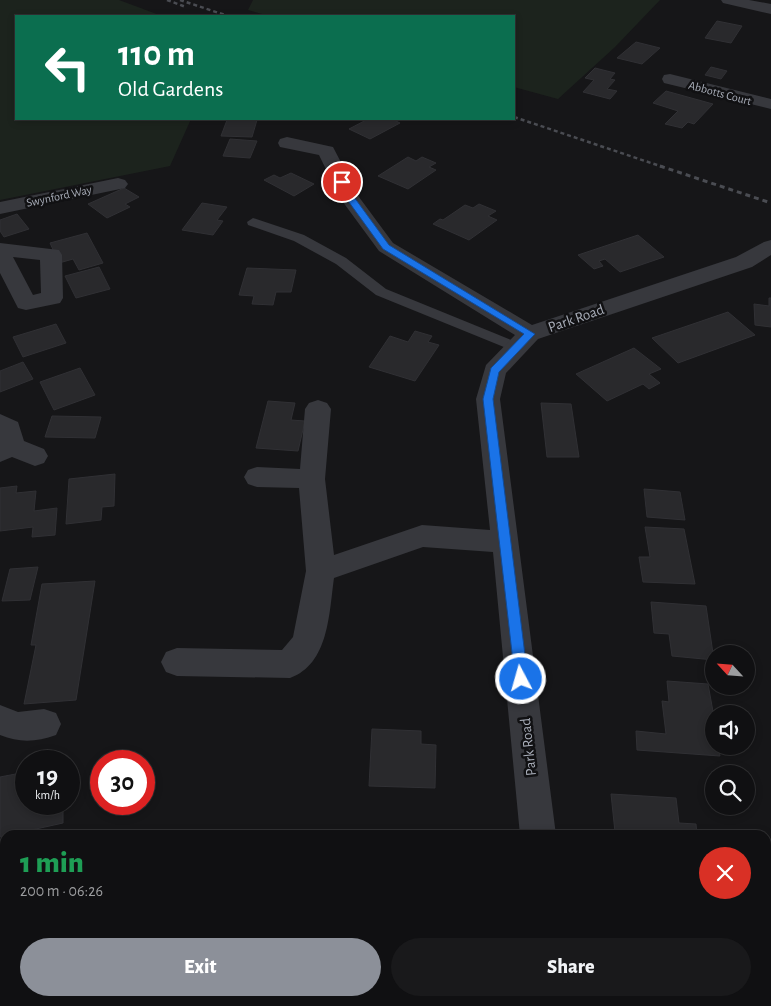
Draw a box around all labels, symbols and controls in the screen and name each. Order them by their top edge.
icon: left [35,35,100,100]
text: 110 m [118,37,195,72]
text: Old Gardens [118,78,223,100]
street label: Abbotts Court [687,79,753,107]
pin [321,161,363,203]
icon: arrive [328,168,356,196]
street label: Swynford Way [25,183,93,210]
street label: Park Road [546,302,606,335]
north arrow [705,645,755,695]
map controls [705,645,755,815]
position arrow [494,652,546,704]
button: sound [705,705,755,755]
street label: Park Road [518,717,539,777]
speed limit sign: 30 [90,750,155,815]
text: 19 [37,764,58,789]
button: search [705,765,755,815]
text: km/h [35,789,60,801]
button: close [699,847,751,899]
text: 1 min [20,848,84,878]
text: 200 m · 06:26 [20,883,103,899]
button: Exit [20,938,381,996]
button: Share [391,938,751,996]

